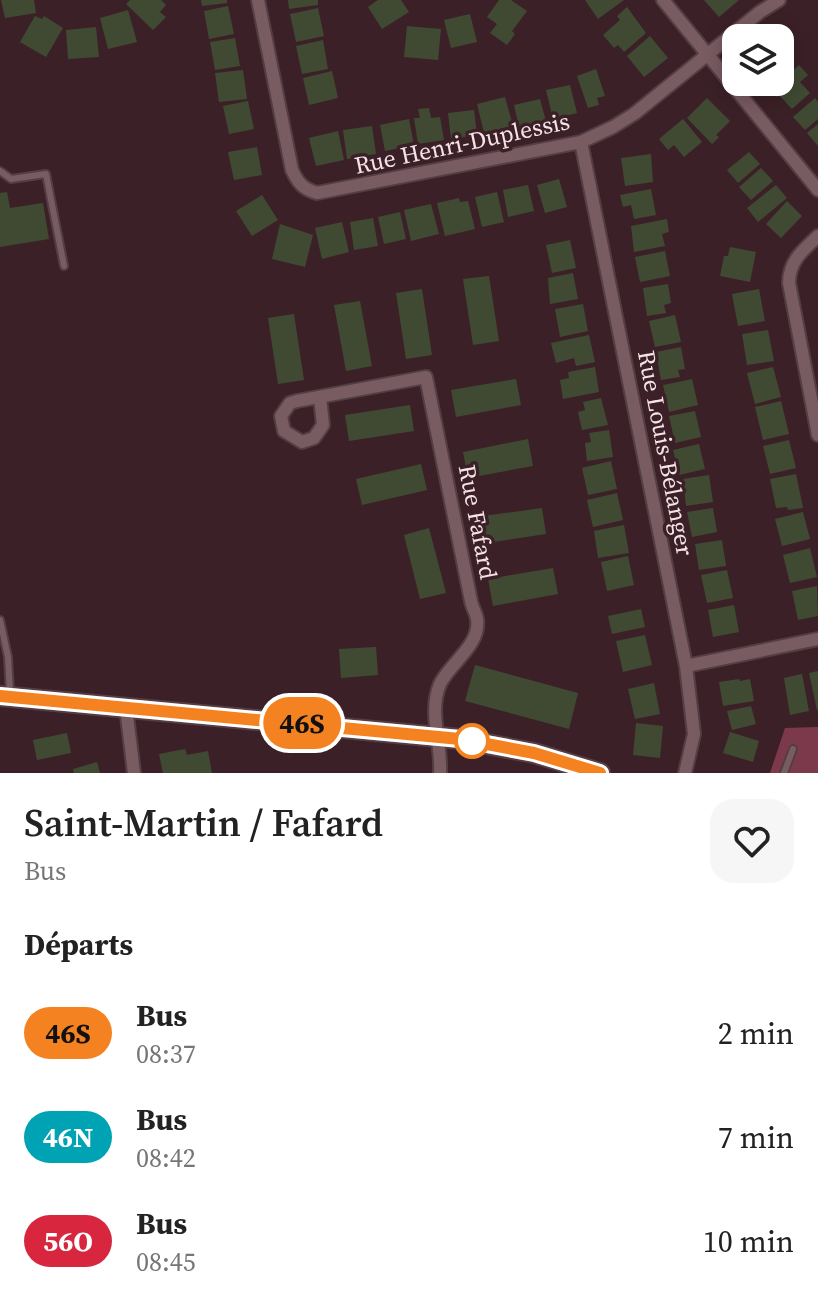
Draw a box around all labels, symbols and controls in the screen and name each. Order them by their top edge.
map controls [722,24,794,96]
button: layers [722,24,794,96]
street label: Rue Henri-Duplessis [351,104,573,182]
street label: Rue Louis-Bélanger [630,348,702,558]
street label: Rue Fafard [451,462,505,583]
line badge: 46S [256,697,348,749]
text: 46S [279,704,325,742]
unlabelled marker [455,724,489,758]
text: Saint-Martin / Fafard [24,797,383,849]
button: heart [710,799,794,883]
text: Bus [24,853,66,889]
text: Départs [24,924,133,965]
text: Bus [136,995,187,1036]
text: 2 min [718,1013,794,1054]
text: 46S [45,1014,91,1052]
text: 08:37 [136,1036,196,1072]
text: Bus [136,1099,187,1140]
text: 7 min [718,1117,794,1158]
text: 46N [43,1118,93,1156]
text: 08:42 [136,1140,196,1176]
text: Bus [136,1203,187,1244]
text: 10 min [703,1221,794,1262]
text: 56O [43,1222,93,1260]
text: 08:45 [136,1244,196,1280]

